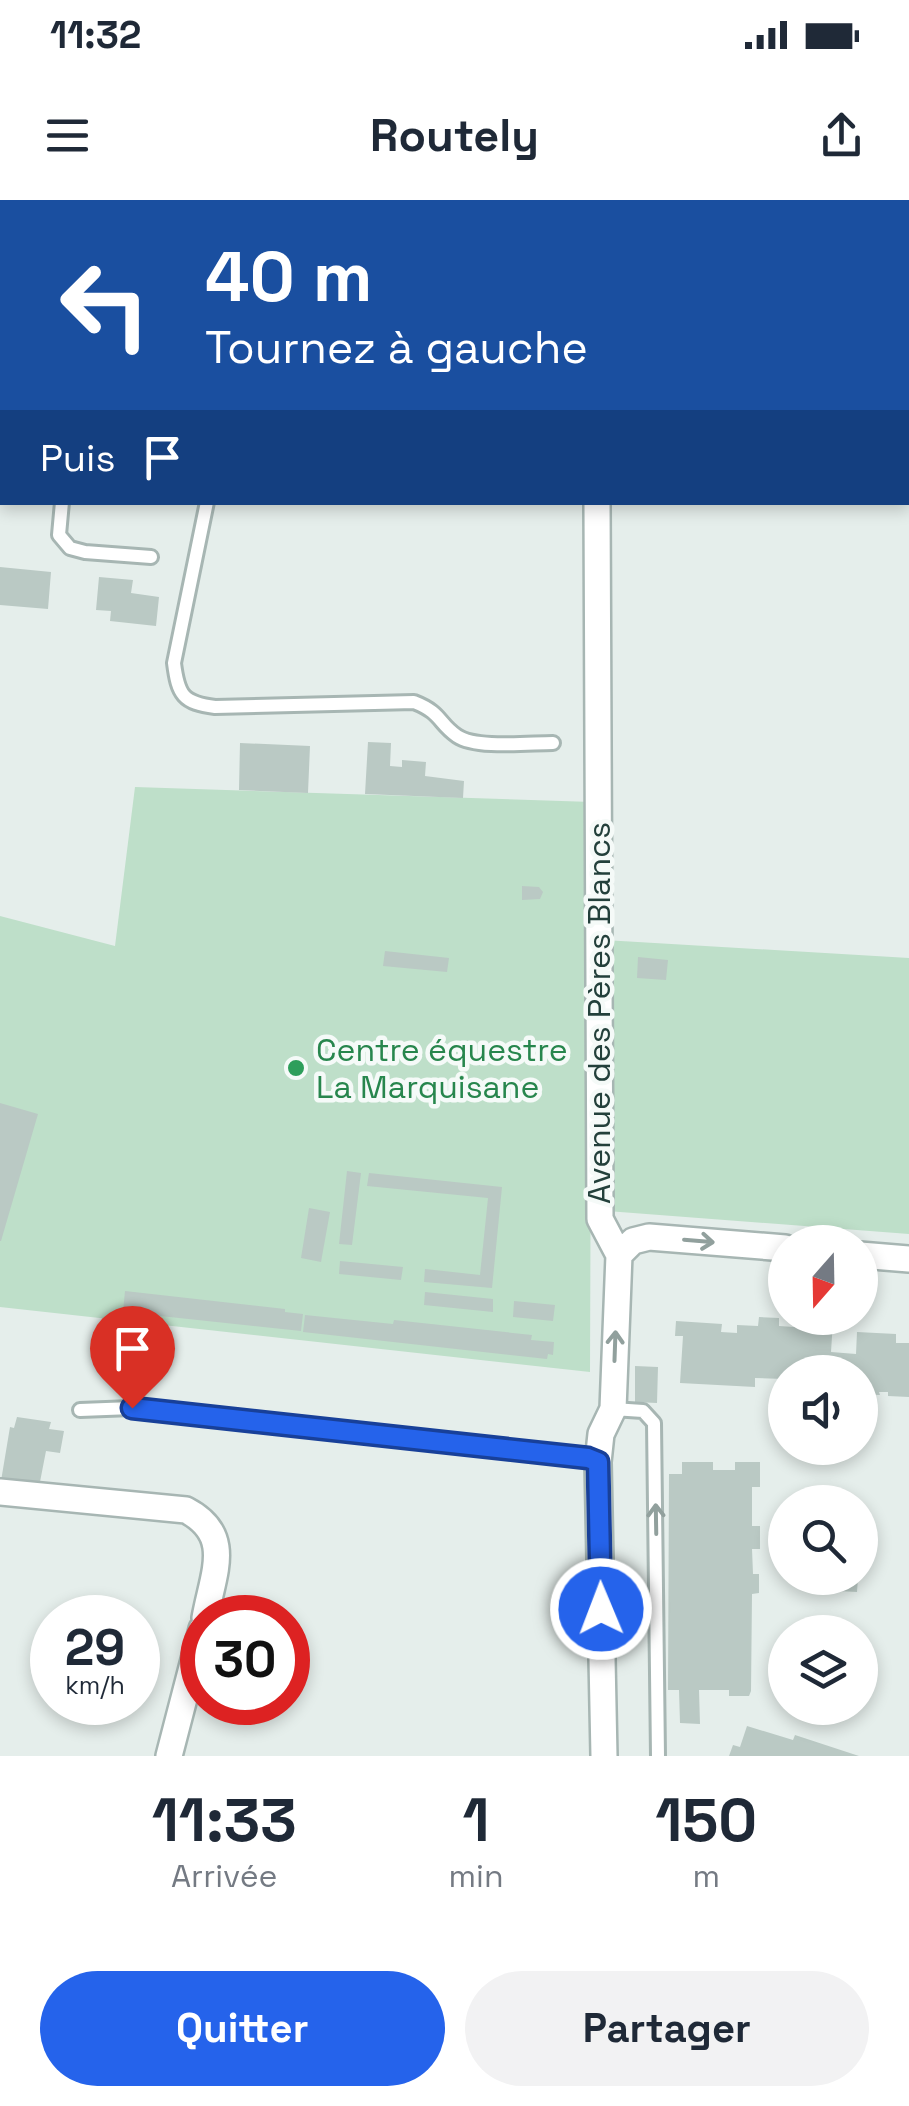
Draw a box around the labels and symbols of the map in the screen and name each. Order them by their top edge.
street label: Avenue des Pères Blancs [579,822,619,1204]
place label: Centre équestre La Marquisane [316,1030,568,1107]
marker: Centre équestre La Marquisane [285,1057,307,1079]
north arrow [768,1225,878,1335]
one-way arrow [682,1232,715,1251]
pin [90,1306,175,1409]
one-way arrow [606,1331,625,1363]
one-way arrow [646,1503,666,1536]
position arrow [549,1557,653,1661]
speed limit sign: 30 [180,1595,310,1725]

